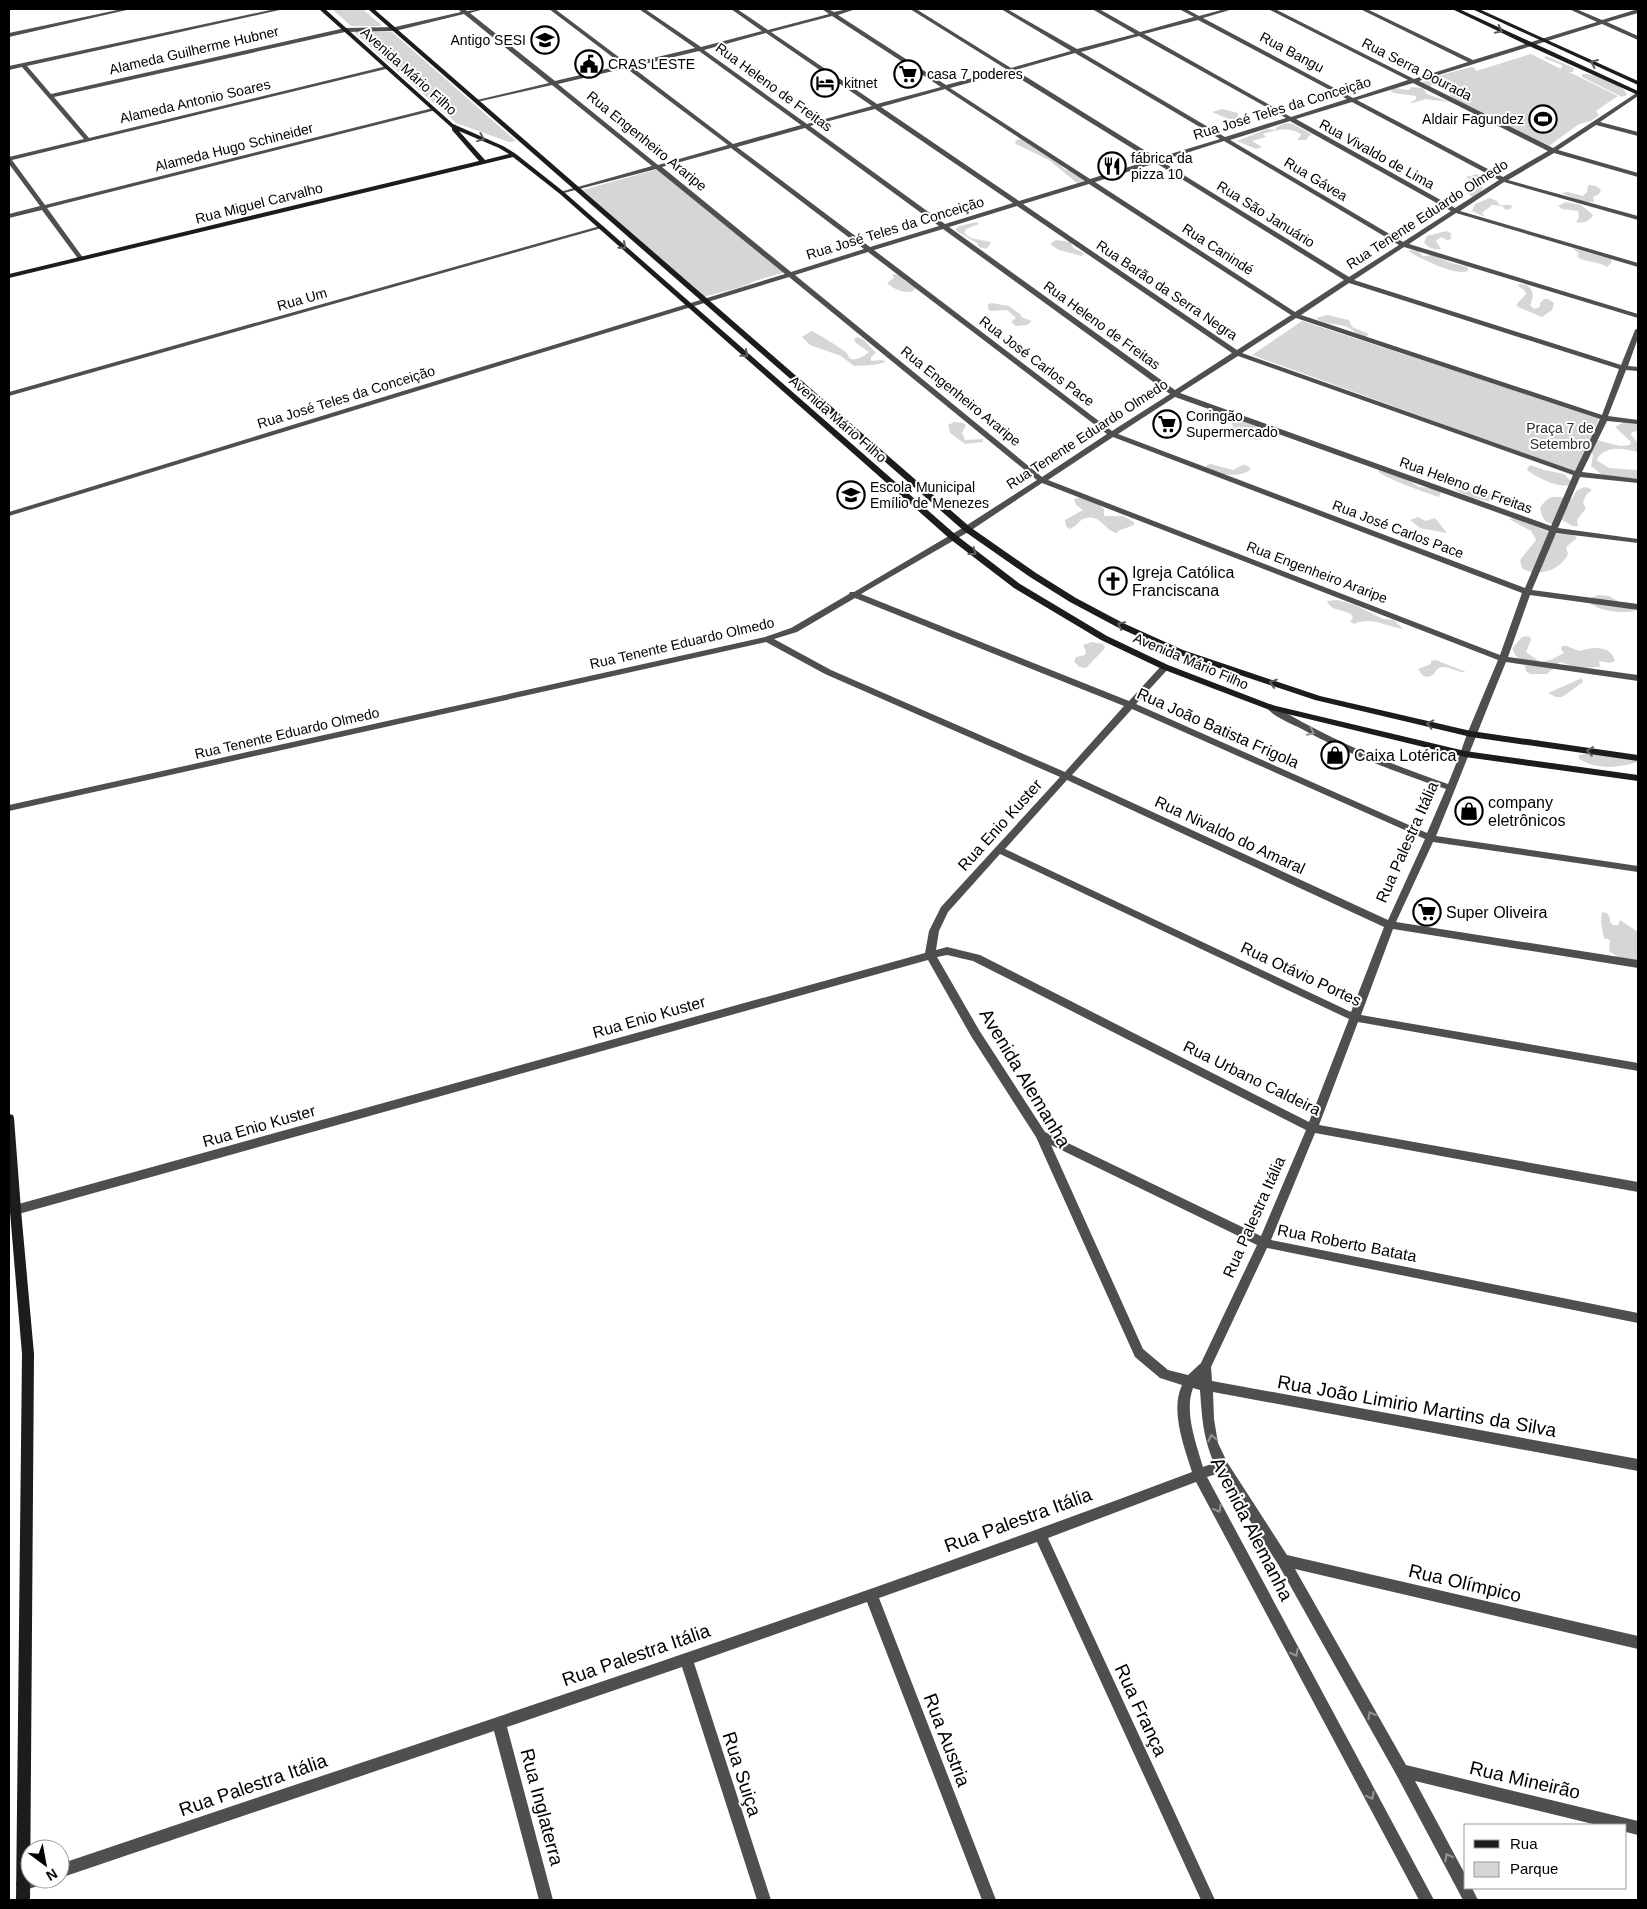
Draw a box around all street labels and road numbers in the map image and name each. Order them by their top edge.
street label: Alameda Guilherme Hubner [108,23,281,77]
street label: Avenida Mário Filho [358,24,460,118]
street label: Rua Bangu [1257,28,1327,76]
street label: Rua Serra Dourada [1359,34,1475,104]
street label: Rua Heleno de Freitas [713,39,835,135]
street label: Rua José Teles da Conceição [1191,73,1373,143]
street label: Alameda Antonio Soares [118,76,272,126]
street label: Rua Engenheiro Araripe [584,88,710,194]
street label: Rua Vivaldo de Lima [1317,116,1437,192]
street label: Alameda Hugo Schineider [153,119,315,174]
street label: Rua Gávea [1282,154,1351,204]
street label: Rua Tenente Eduardo Olmedo [1343,156,1511,272]
street label: Rua São Januário [1214,178,1318,251]
street label: Rua Miguel Carvalho [194,179,325,227]
street label: Rua José Teles da Conceição [804,193,986,263]
street label: Rua Canindé [1179,220,1257,278]
street label: Rua Barão da Serra Negra [1093,237,1241,343]
street label: Rua Heleno de Freitas [1041,277,1163,373]
street label: Rua Um [275,284,329,314]
street label: Rua José Carlos Pace [977,313,1098,409]
street label: Rua Engenheiro Araripe [898,343,1024,449]
street label: Rua José Teles da Conceição [255,362,437,432]
street label: Avenida Mário Filho [786,372,890,466]
street label: Rua Tenente Eduardo Olmedo [1003,376,1171,492]
street label: Rua Heleno de Freitas [1397,454,1535,516]
street label: Rua José Carlos Pace [1330,497,1466,562]
street label: Rua Engenheiro Araripe [1244,538,1390,606]
street label: Rua Tenente Eduardo Olmedo [588,614,776,672]
street label: Avenida Mário Filho [1131,630,1251,693]
street label: Rua João Batista Frigola [1135,685,1302,771]
street label: Rua Tenente Eduardo Olmedo [193,704,381,762]
street label: Rua Enio Kuster [955,776,1046,874]
street label: Rua Palestra Itália [1373,779,1441,905]
street label: Rua Nivaldo do Amaral [1152,793,1308,877]
street label: Rua Otávio Portes [1238,939,1364,1009]
street label: Rua Enio Kuster [591,993,708,1041]
street label: Avenida Alemanha [975,1005,1075,1152]
street label: Rua Urbano Caldeira [1181,1037,1323,1119]
street label: Rua Enio Kuster [201,1102,318,1150]
street label: Rua Palestra Itália [1220,1154,1288,1280]
street label: Rua Roberto Batata [1276,1221,1418,1265]
street label: Rua João Limirio Martins da Silva [1276,1371,1559,1441]
street label: Avenida Alemanha [1207,1454,1297,1605]
street label: Rua Palestra Itália [941,1483,1095,1556]
street label: Rua Olímpico [1407,1560,1523,1606]
street label: Rua Palestra Itália [559,1620,713,1690]
street label: Rua França [1111,1661,1172,1760]
street label: Rua Austria [920,1690,975,1790]
street label: Rua Suiça [718,1729,766,1819]
street label: Rua Inglaterra [516,1746,568,1868]
street label: Rua Palestra Itália [176,1750,330,1820]
street label: Rua Mineirão [1468,1757,1582,1803]

